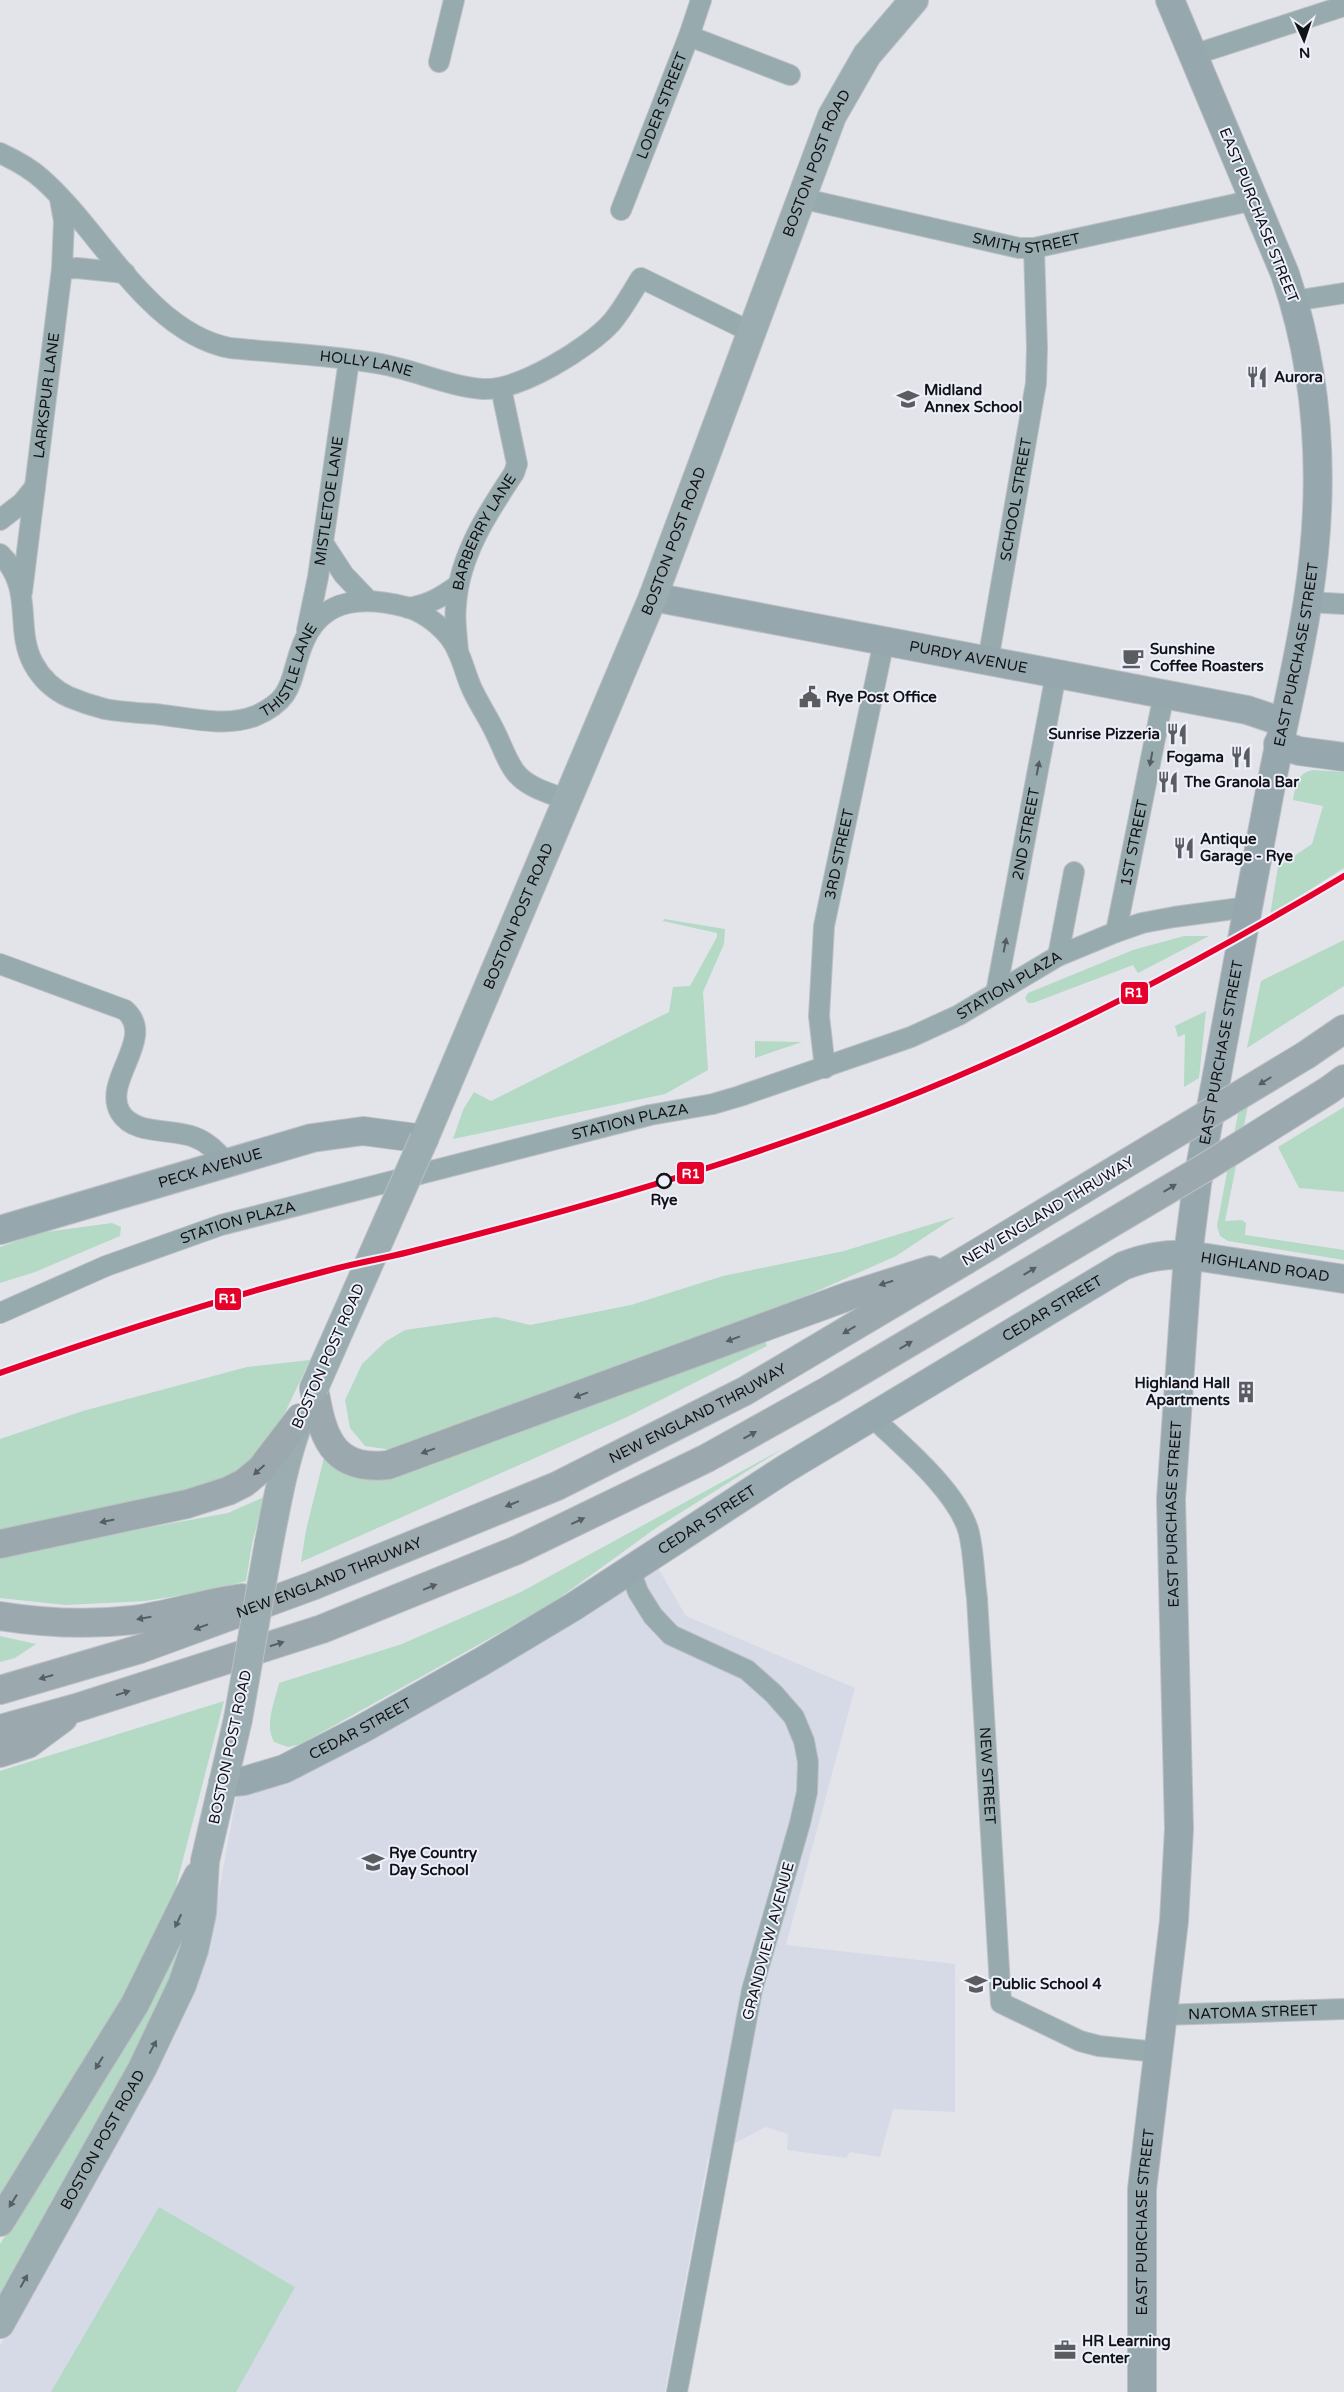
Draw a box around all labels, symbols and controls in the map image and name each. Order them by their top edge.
north arrow [1279,15,1329,65]
text: N [1299,44,1311,61]
street label: LODER STREET [633,50,691,162]
street label: BOSTON POST ROAD [779,86,854,239]
street label: EAST PURCHASE STREET [1216,125,1302,305]
street label: SMITH STREET [971,229,1082,257]
street label: LARKSPUR LANE [30,331,63,460]
street label: HOLLY LANE [319,347,415,381]
restaurant icon: Aurora [1244,364,1270,390]
place label: Aurora [1274,368,1323,386]
place label: Midland Annex School [924,381,1022,416]
school or university icon: Midland Annex School [895,386,921,412]
street label: MISTLETOE LANE [311,435,347,567]
street label: SCHOOL STREET [996,436,1035,562]
street label: BOSTON POST ROAD [637,464,710,618]
street label: BARBERRY LANE [449,470,520,592]
street label: EAST PURCHASE STREET [1270,561,1322,748]
street label: THISTLE LANE [257,620,321,721]
street label: PURDY AVENUE [908,637,1029,677]
place label: Sunshine Coffee Roasters [1150,640,1264,675]
cafe icon: Sunshine Coffee Roasters [1120,645,1146,671]
public building icon: Rye Post Office [797,684,823,710]
place label: Rye Post Office [826,688,937,707]
restaurant icon: Sunrise Pizzeria [1164,721,1190,747]
place label: Sunrise Pizzeria [1049,725,1160,743]
restaurant icon: Fogama [1228,744,1254,770]
place label: Fogama [1166,748,1224,767]
one-way arrow [1146,752,1154,768]
one-way arrow [1035,759,1043,775]
restaurant icon: The Granola Bar [1155,769,1181,795]
place label: The Granola Bar [1183,773,1299,791]
street label: 2ND STREET [1008,786,1043,881]
street label: 1ST STREET [1116,798,1152,888]
street label: 3RD STREET [821,807,857,901]
place label: Antique Garage - Rye [1200,830,1293,866]
restaurant icon: Antique Garage - Rye [1171,835,1197,861]
street label: BOSTON POST ROAD [479,840,557,992]
one-way arrow [1001,936,1009,952]
street label: STATION PLAZA [953,947,1065,1023]
street label: EAST PURCHASE STREET [1195,959,1247,1146]
line badge: R1 [1120,981,1149,1005]
text: R1 [1125,984,1143,1001]
one-way arrow [1258,1076,1271,1086]
street label: STATION PLAZA [570,1099,690,1144]
street label: PECK AVENUE [156,1144,264,1192]
street label: NEW ENGLAND THRUWAY [959,1152,1138,1270]
line badge: R1 [676,1161,705,1185]
text: R1 [682,1165,700,1182]
marker: Rye [656,1173,672,1189]
one-way arrow [1163,1184,1176,1193]
place label: Rye [650,1191,678,1210]
street label: STATION PLAZA [178,1197,297,1248]
street label: HIGHLAND ROAD [1199,1248,1331,1286]
one-way arrow [1022,1267,1037,1275]
street label: CEDAR STREET [999,1271,1106,1345]
one-way arrow [878,1280,893,1288]
street label: BOSTON POST ROAD [288,1281,368,1431]
line badge: R1 [214,1287,242,1311]
text: R1 [219,1290,237,1307]
one-way arrow [843,1325,856,1334]
one-way arrow [726,1336,741,1343]
one-way arrow [899,1340,912,1349]
street label: NEW ENGLAND THRUWAY [606,1359,790,1467]
place label: Highland Hall Apartments [1135,1374,1230,1410]
building icon: Highland Hall Apartments [1233,1379,1259,1405]
one-way arrow [573,1391,588,1399]
street label: EAST PURCHASE STREET [1162,1420,1185,1608]
one-way arrow [743,1430,756,1439]
one-way arrow [421,1448,436,1456]
one-way arrow [253,1464,265,1476]
street label: CEDAR STREET [654,1481,759,1558]
one-way arrow [505,1501,519,1509]
one-way arrow [99,1517,114,1525]
one-way arrow [571,1517,585,1525]
street label: NEW ENGLAND THRUWAY [234,1533,425,1622]
one-way arrow [422,1583,437,1590]
one-way arrow [136,1615,152,1623]
one-way arrow [193,1623,208,1631]
one-way arrow [270,1639,285,1647]
street label: BOSTON POST ROAD [205,1668,255,1826]
one-way arrow [39,1673,54,1681]
one-way arrow [115,1689,130,1696]
street label: CEDAR STREET [306,1694,415,1764]
street label: NEW STREET [976,1726,999,1825]
place label: Rye Country Day School [389,1844,477,1880]
school or university icon: Rye Country Day School [360,1849,386,1875]
street label: GRANDVIEW AVENUE [738,1860,798,2022]
one-way arrow [173,1914,181,1928]
school or university icon: Public School 4 [963,1971,989,1997]
place label: Public School 4 [992,1975,1102,1993]
street label: NATOMA STREET [1188,2001,1318,2023]
one-way arrow [149,2040,158,2054]
one-way arrow [94,2057,104,2070]
street label: BOSTON POST ROAD [57,2067,149,2213]
street label: EAST PURCHASE STREET [1133,2128,1158,2316]
one-way arrow [9,2195,18,2208]
one-way arrow [20,2274,28,2288]
place label: HR Learning Center [1082,2332,1171,2367]
office icon: HR Learning Center [1052,2337,1078,2363]

